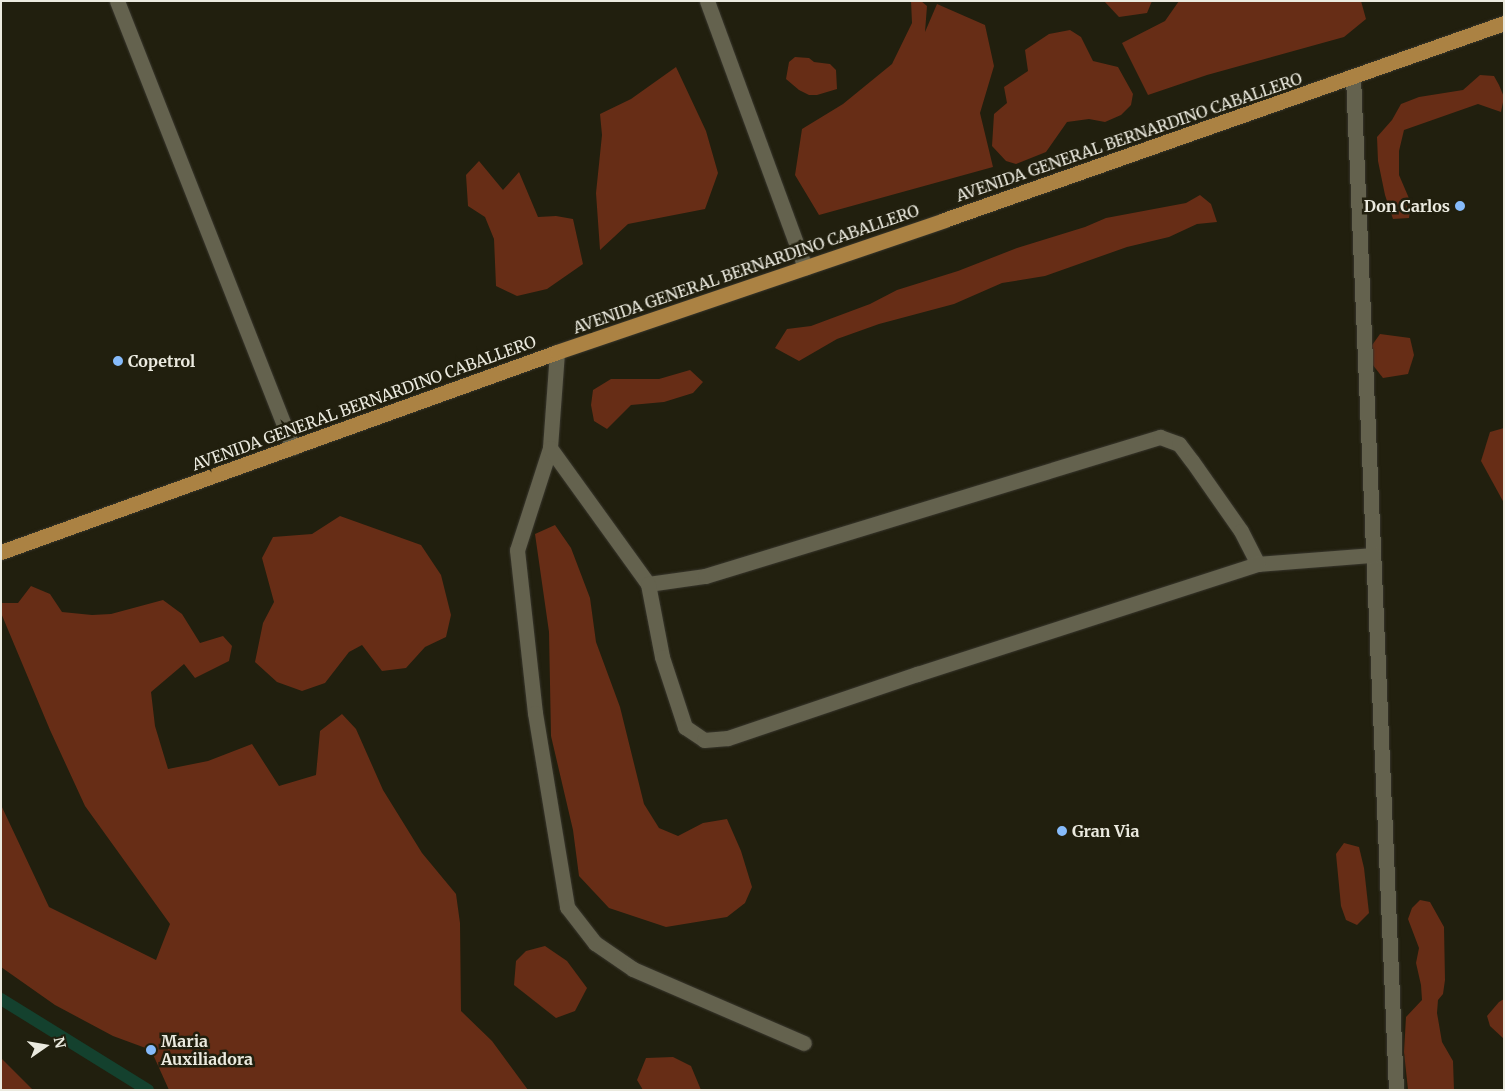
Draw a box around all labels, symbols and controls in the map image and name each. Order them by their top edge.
street label: AVENIDA GENERAL BERNARDINO CABALLERO [953,69,1305,205]
place label: Don Carlos [1364,196,1450,216]
marker: Don Carlos [1454,200,1466,212]
street label: AVENIDA GENERAL BERNARDINO CABALLERO [570,201,922,337]
street label: AVENIDA GENERAL BERNARDINO CABALLERO [189,332,539,474]
place label: Copetrol [128,351,195,371]
marker: Copetrol [112,355,124,367]
place label: Gran Via [1072,821,1139,841]
marker: Gran Via [1056,825,1068,837]
north arrow [20,1021,70,1071]
place label: Maria Auxiliadora [161,1031,253,1069]
text: N [50,1035,70,1050]
marker: Maria Auxiliadora [145,1044,157,1056]

